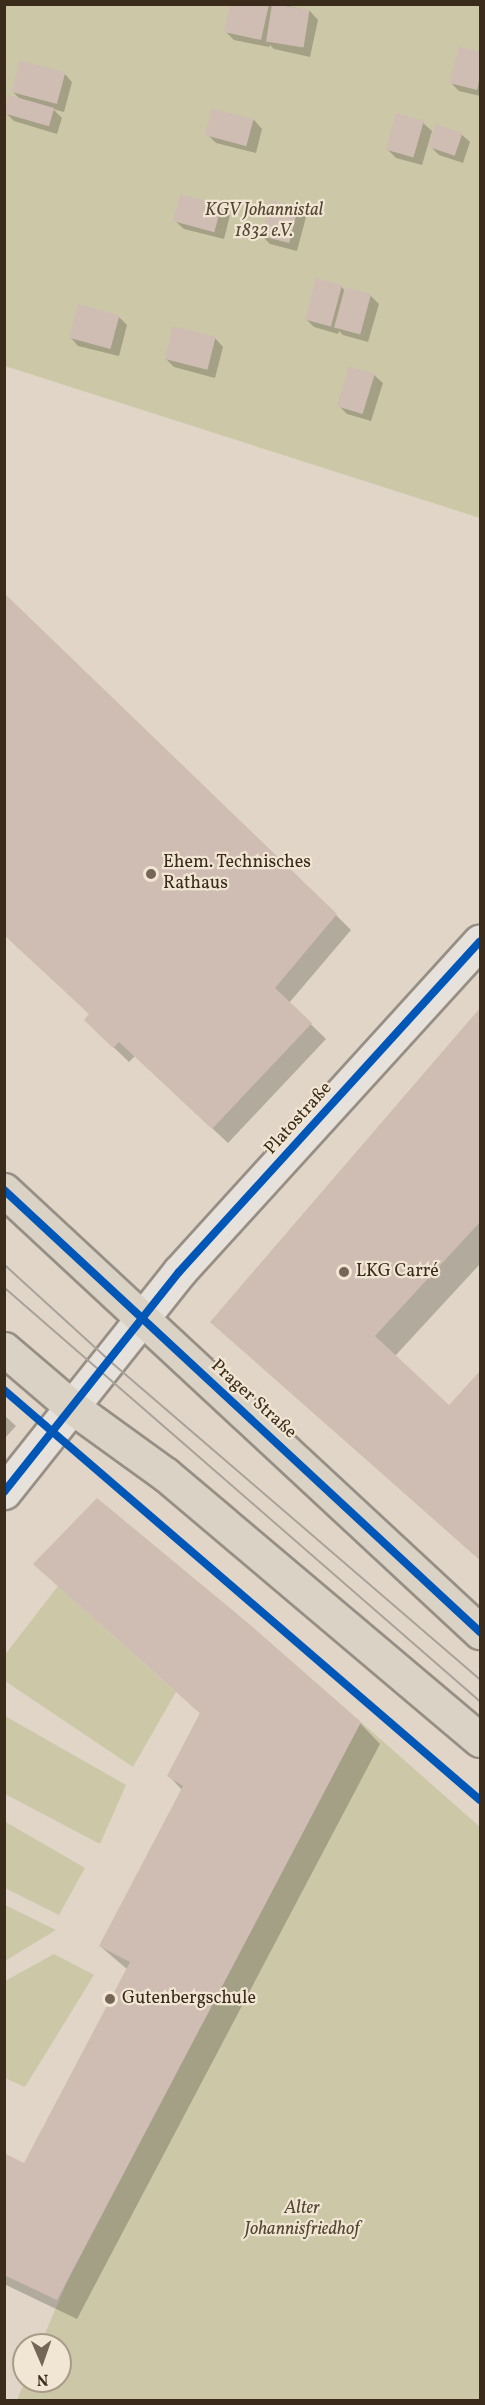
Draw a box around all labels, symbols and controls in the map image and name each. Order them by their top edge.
park label: KGV Johannistal 1832 e.V. [205,201,323,244]
place label: Ehem. Technisches Rathaus [163,853,311,896]
marker: Ehem. Technisches Rathaus [144,867,158,881]
street label: Platostraße [261,1078,337,1160]
place label: LKG Carré [356,1261,439,1283]
marker: LKG Carré [337,1265,351,1279]
street label: Prager Straße [206,1356,300,1444]
place label: Gutenbergschule [122,1988,256,2010]
marker: Gutenbergschule [103,1992,117,2006]
park label: Alter Johannisfriedhof [244,2199,360,2242]
north arrow [12,2333,72,2393]
text: N [36,2368,49,2390]

